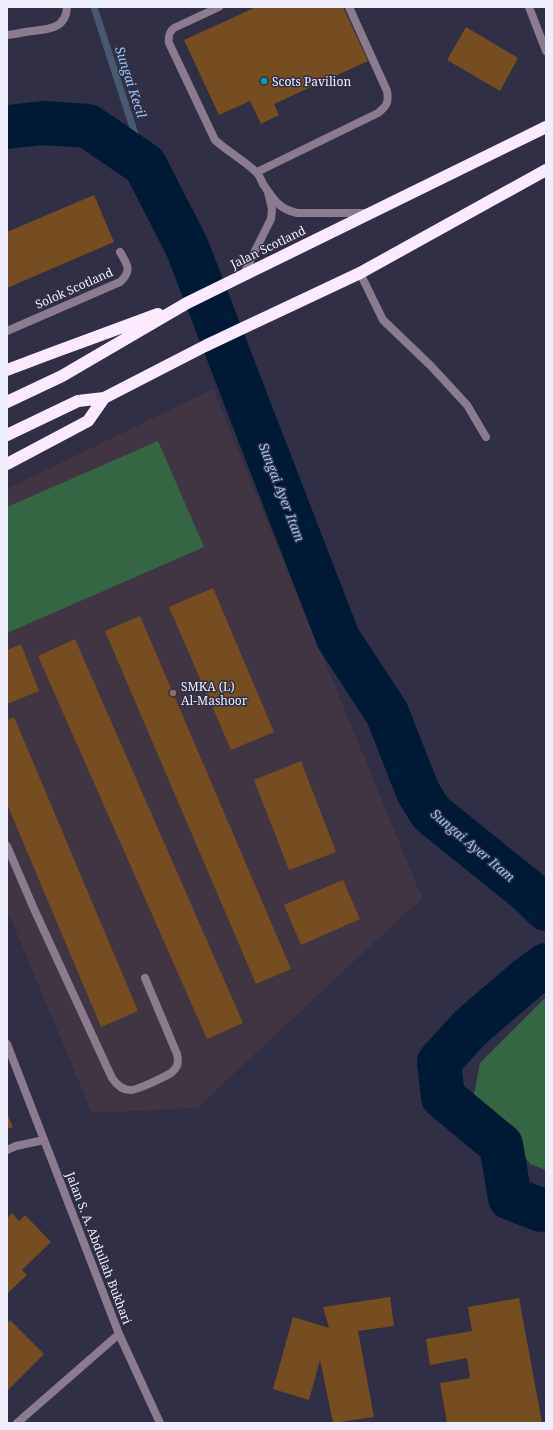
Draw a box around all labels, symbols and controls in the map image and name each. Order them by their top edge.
water label: Sungai Kecil [111,44,151,120]
place label: Scots Pavilion [272,73,351,90]
marker: Scots Pavilion [259,76,269,86]
street label: Jalan Scotland [227,221,309,273]
street label: Solok Scotland [32,263,116,313]
water label: Sungai Ayer Itam [255,440,309,544]
place label: SMKA (L) Al-Mashoor [181,678,248,709]
marker: SMKA (L) Al-Mashoor [168,688,178,698]
water label: Sungai Ayer Itam [427,804,519,886]
street label: Jalan S. A. Abdullah Bukhari [62,1169,136,1327]

